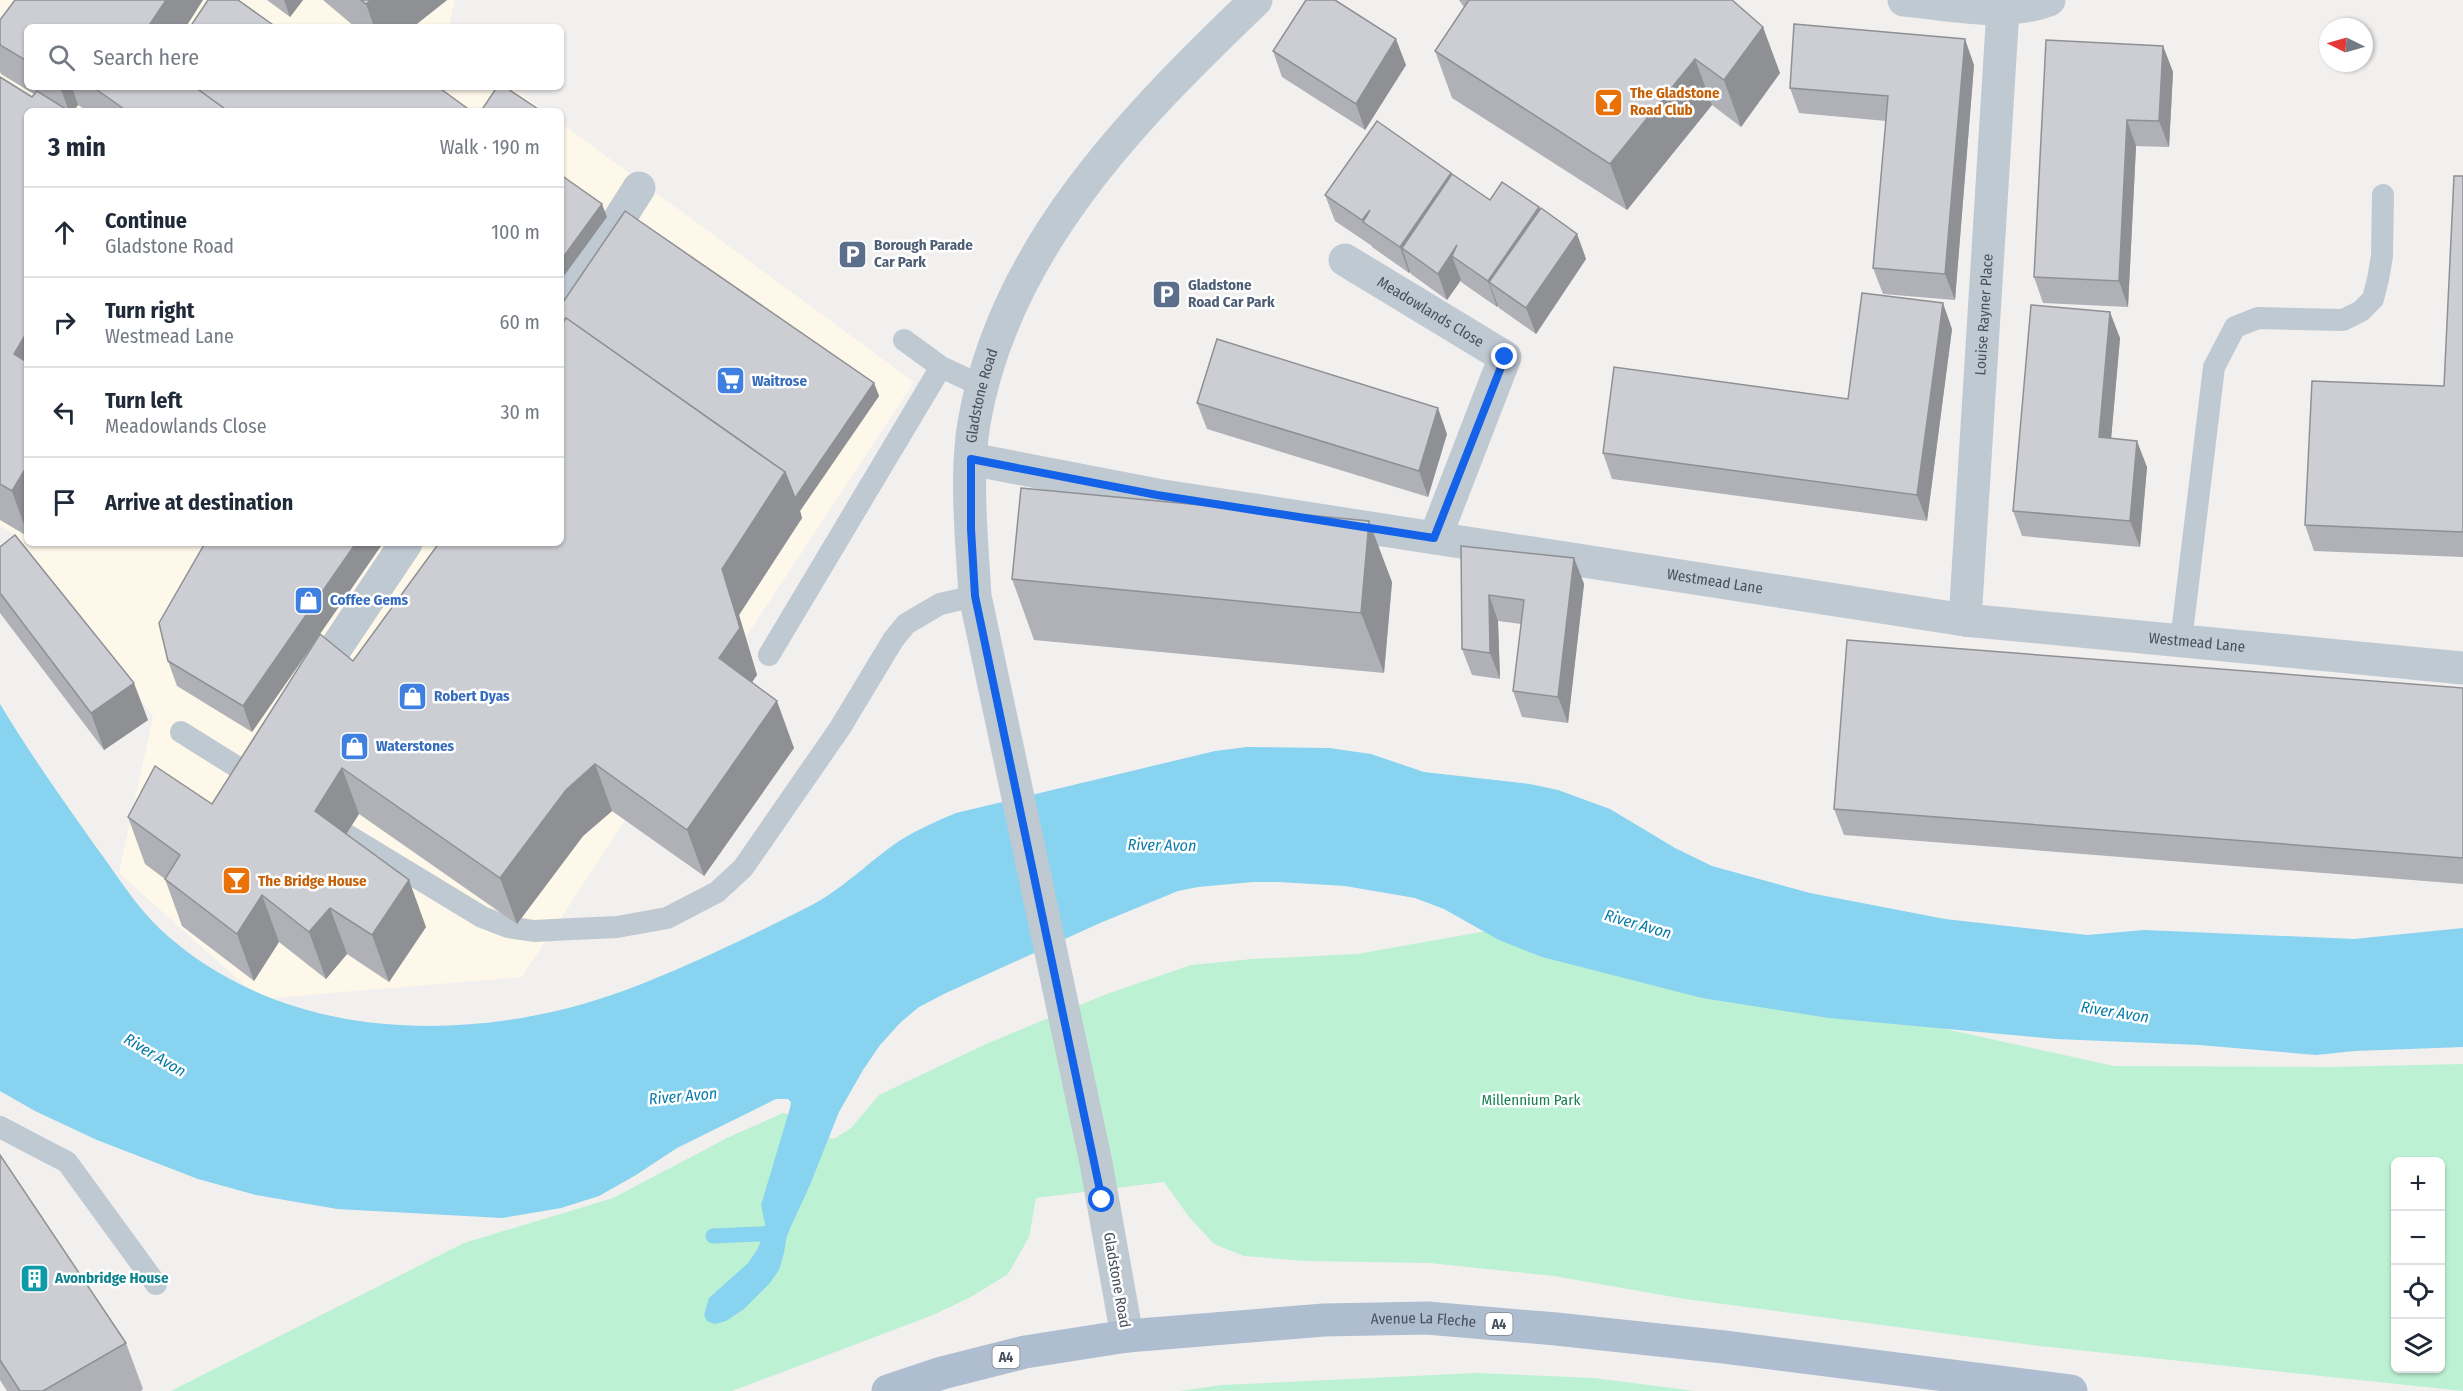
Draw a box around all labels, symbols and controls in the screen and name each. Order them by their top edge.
north arrow [2319,18,2373,72]
search box [24,24,564,90]
icon: search [45,41,78,74]
text: Search here [93,44,199,71]
place label: The Gladstone Road Club [1630,84,1720,119]
bar icon: The Gladstone Road Club [1593,86,1625,118]
text: 3 min [48,132,106,163]
text: Walk · 190 m [440,135,540,159]
text: Continue [105,207,187,234]
icon: ahead [48,216,81,249]
text: 100 m [491,220,540,244]
text: Gladstone Road [105,234,234,258]
place label: Borough Parade Car Park [874,236,973,271]
parking icon: Borough Parade Car Park [837,238,869,270]
street label: Louise Rayner Place [1971,253,1997,376]
street label: Meadowlands Close [1374,273,1487,351]
place label: Gladstone Road Car Park [1188,276,1275,311]
parking icon: Gladstone Road Car Park [1151,278,1183,310]
text: Turn right [105,297,194,324]
icon: right [48,306,81,339]
text: 60 m [500,310,540,334]
text: Westmead Lane [105,324,234,348]
route end [1491,343,1517,369]
street label: Gladstone Road [962,346,1002,444]
supermarket icon: Waitrose [715,365,747,397]
place label: Waitrose [752,372,807,390]
text: Turn left [105,387,183,414]
icon: left [48,396,81,429]
text: 30 m [500,400,540,424]
text: Meadowlands Close [105,414,267,438]
icon: arrive [48,486,81,519]
text: Arrive at destination [105,489,293,516]
street label: Westmead Lane [1666,565,1764,598]
shop icon: Coffee Gems [293,584,325,616]
place label: Coffee Gems [330,591,409,609]
street label: Westmead Lane [2148,629,2246,656]
shop icon: Robert Dyas [397,680,429,712]
place label: Robert Dyas [434,687,510,705]
shop icon: Waterstones [339,730,371,762]
place label: Waterstones [376,737,455,755]
water label: River Avon [1128,835,1196,855]
bar icon: The Bridge House [221,865,253,897]
place label: The Bridge House [258,872,367,890]
water label: River Avon [1602,905,1674,943]
water label: River Avon [2080,997,2150,1027]
water label: River Avon [121,1029,189,1081]
water label: River Avon [648,1084,718,1108]
park label: Millennium Park [1482,1091,1580,1109]
map controls [2391,1157,2445,1373]
button: + [2391,1157,2445,1211]
route start [1088,1186,1114,1212]
button: − [2391,1211,2445,1265]
street label: Gladstone Road [1100,1231,1134,1329]
building icon: Avonbridge House [18,1262,50,1294]
button: locate [2391,1265,2445,1319]
place label: Avonbridge House [54,1269,169,1287]
street label: Avenue La Fleche [1371,1309,1477,1331]
road number: A4 [1486,1313,1512,1335]
button: layers [2391,1319,2445,1373]
road number: A4 [992,1346,1020,1368]

